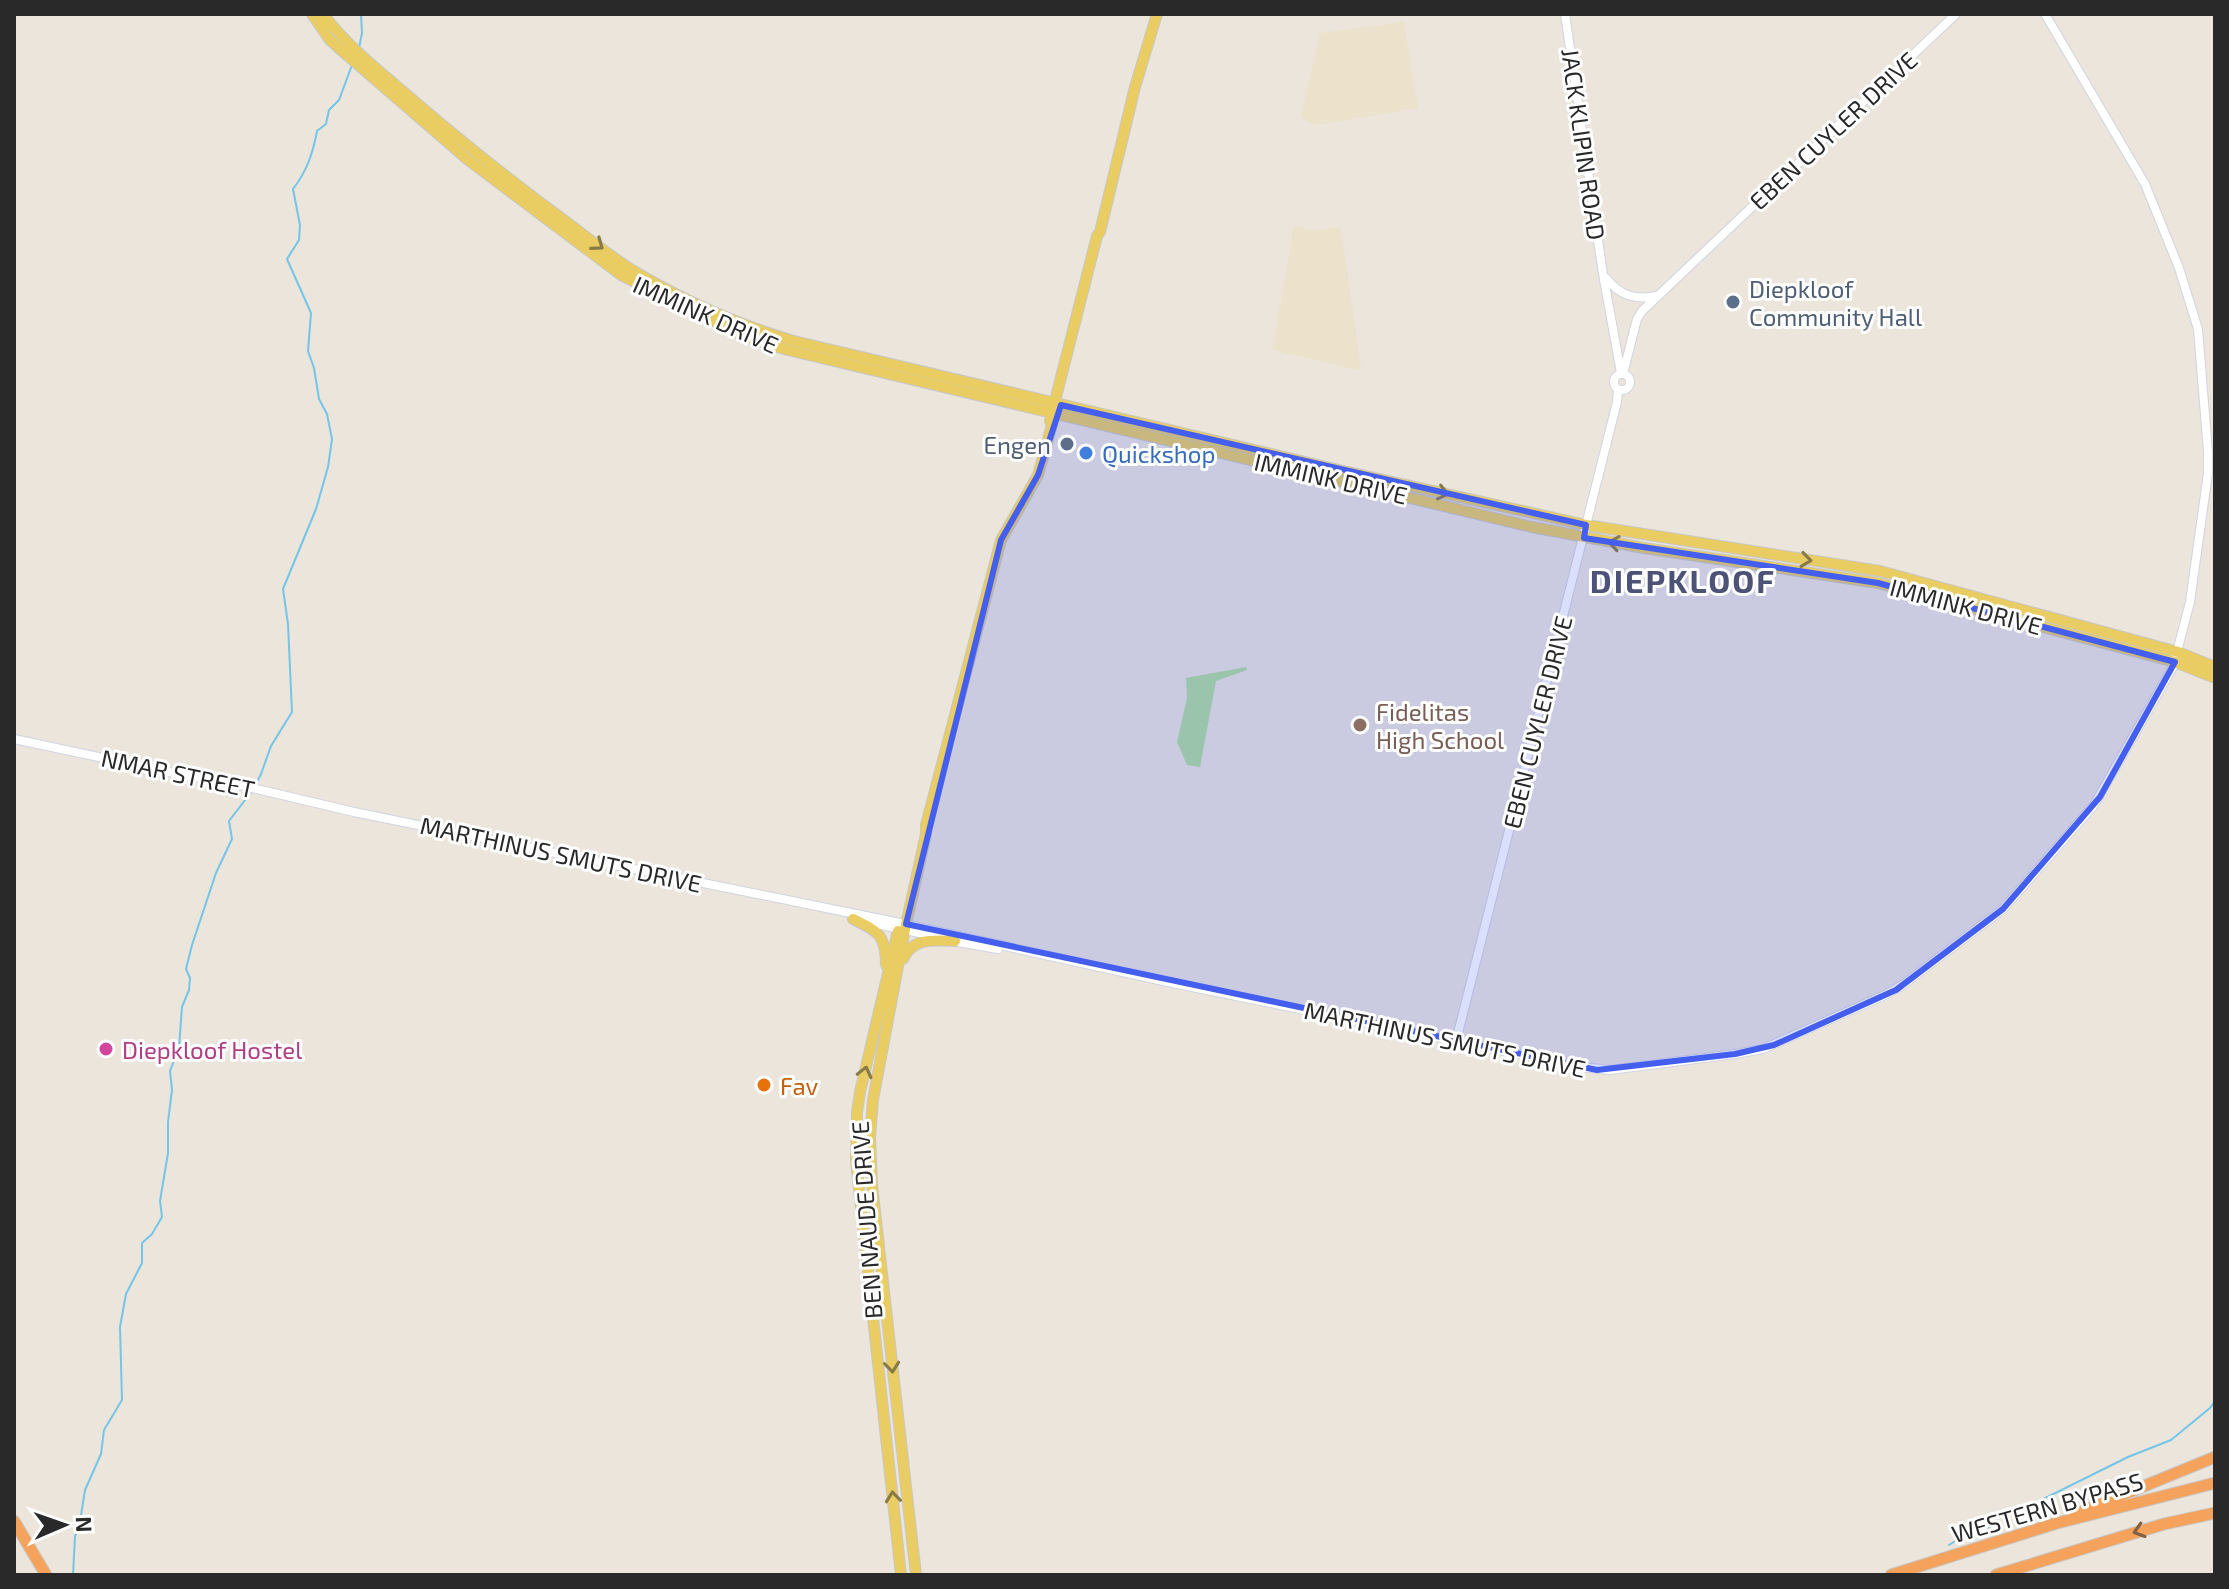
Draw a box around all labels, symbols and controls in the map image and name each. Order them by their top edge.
street label: EBEN CUYLER DRIVE [1743,45,1923,215]
street label: JACK KLIPIN ROAD [1556,46,1612,242]
one-way arrow [589,235,604,250]
street label: IMMINK DRIVE [629,269,783,359]
place label: Diepkloof Community Hall [1749,274,1922,331]
marker: Diepkloof Community Hall [1724,293,1742,311]
place label: Engen [983,430,1051,459]
marker: Engen [1058,435,1076,453]
place label: Quickshop [1102,439,1215,468]
marker: Quickshop [1077,444,1095,462]
street label: IMMINK DRIVE [1252,446,1410,510]
one-way arrow [1435,484,1449,501]
one-way arrow [1607,535,1621,552]
one-way arrow [1799,550,1813,567]
district label: DIEPKLOOF [1590,561,1776,599]
street label: IMMINK DRIVE [1887,572,2045,640]
street label: EBEN CUYLER DRIVE [1497,613,1577,831]
place label: Fidelitas High School [1376,697,1504,754]
marker: Fidelitas High School [1351,716,1369,734]
street label: NMAR STREET [99,743,257,803]
street label: MARTHINUS SMUTS DRIVE [418,810,704,898]
street label: MARTHINUS SMUTS DRIVE [1302,995,1588,1083]
place label: Diepkloof Hostel [122,1035,302,1064]
marker: Diepkloof Hostel [97,1040,115,1058]
one-way arrow [855,1066,872,1080]
place label: Fav [780,1071,819,1100]
marker: Fav [755,1076,773,1094]
street label: BEN NAUDE DRIVE [845,1120,887,1320]
one-way arrow [884,1361,901,1374]
street label: WESTERN BYPASS [1948,1466,2146,1548]
north arrow [24,1485,104,1565]
one-way arrow [884,1491,901,1504]
text: N [72,1516,98,1533]
one-way arrow [2133,1522,2147,1538]

